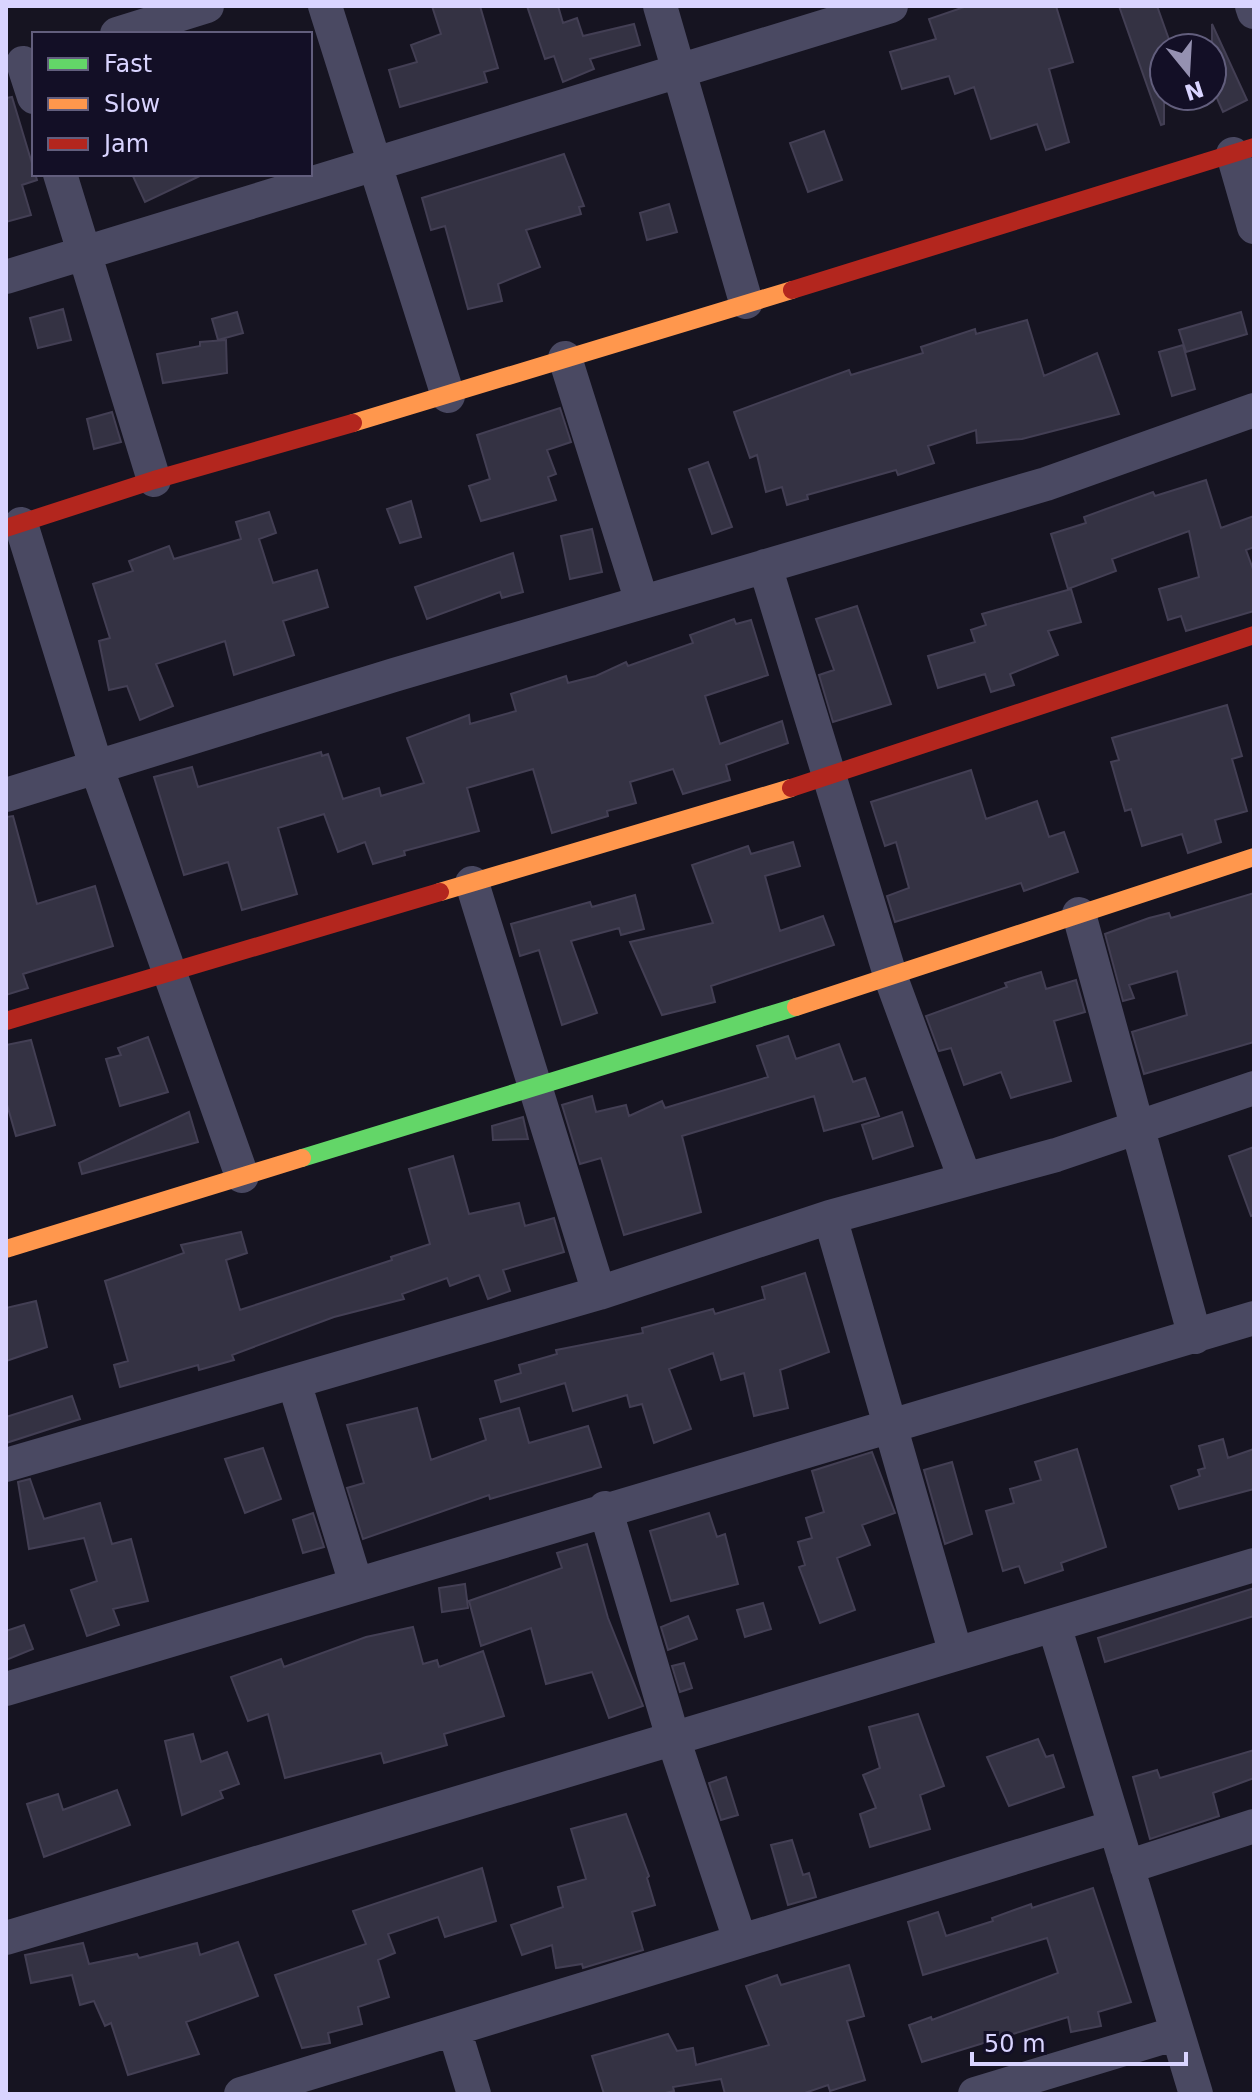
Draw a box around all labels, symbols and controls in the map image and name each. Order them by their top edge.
legend [32,32,312,176]
north arrow [1148,32,1228,112]
text: Fast [104,50,152,78]
text: N [1181,76,1207,105]
text: Slow [104,90,160,118]
text: Jam [102,130,149,158]
scale bar [972,2016,1186,2066]
text: 50 m [984,2030,1046,2058]

